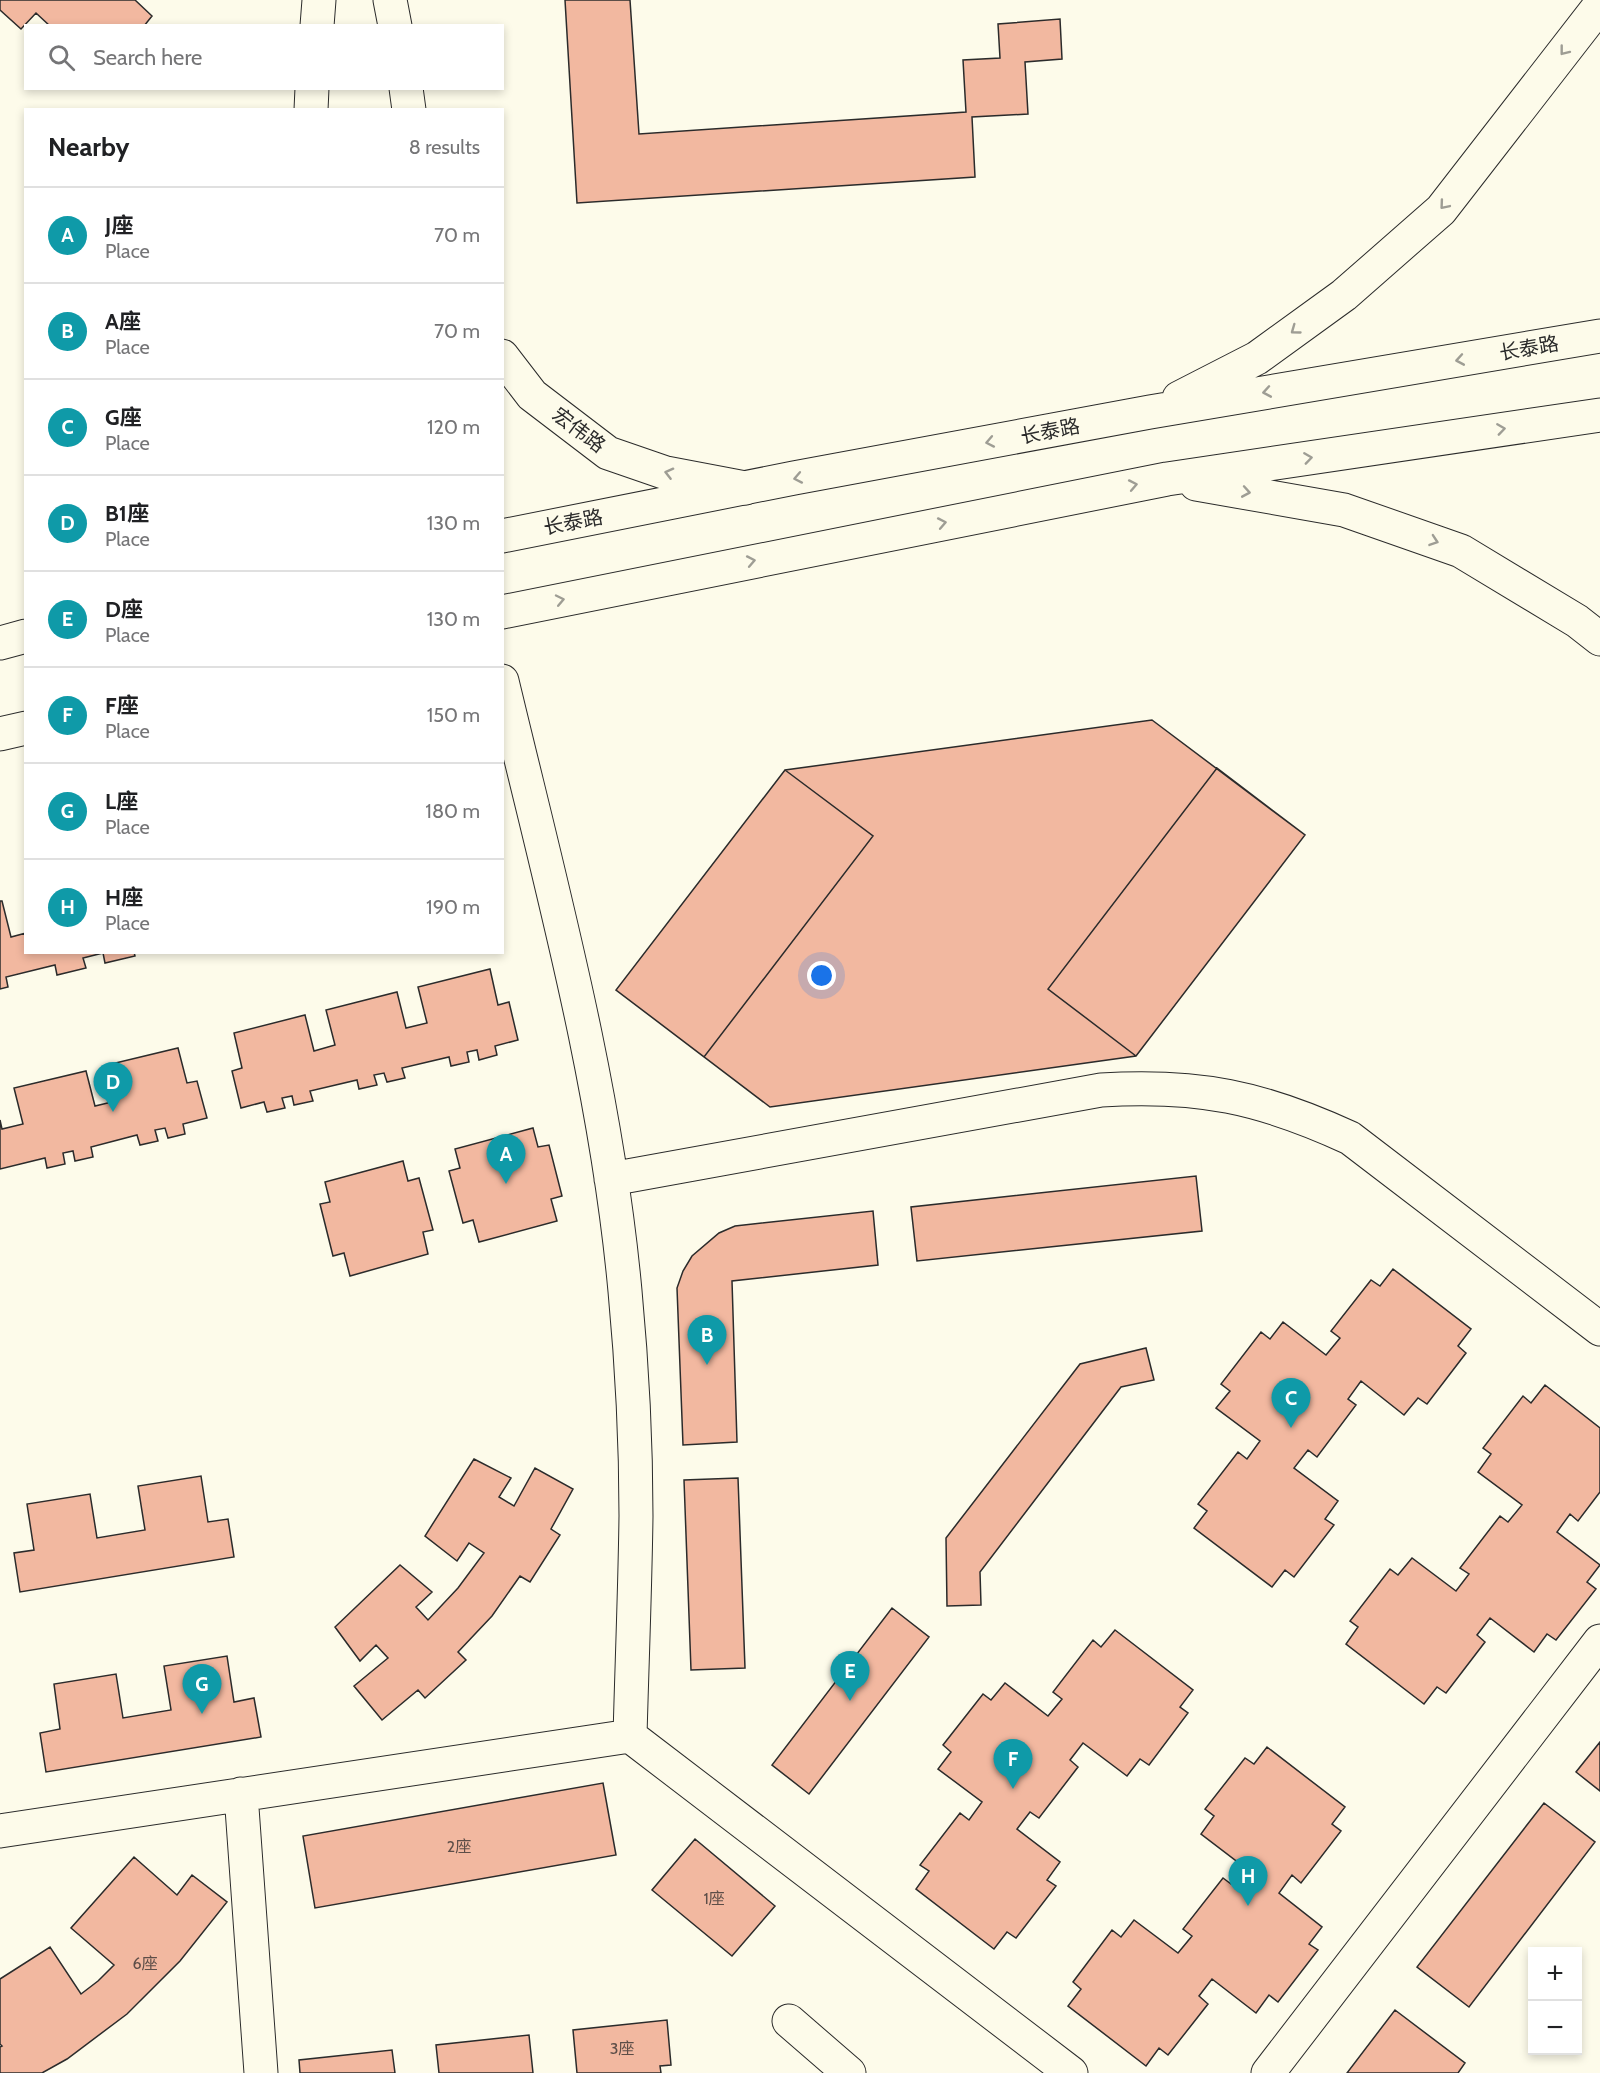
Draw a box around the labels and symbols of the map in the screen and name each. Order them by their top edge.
one-way arrow [1561,45,1572,56]
one-way arrow [1441,198,1452,209]
one-way arrow [1290,323,1301,334]
street label: 长泰路 [1497,331,1561,365]
one-way arrow [1455,353,1464,365]
one-way arrow [1263,385,1273,398]
street label: 宏伟路 [548,402,610,458]
street label: 长泰路 [1018,413,1082,449]
one-way arrow [1497,424,1506,436]
one-way arrow [985,435,995,448]
one-way arrow [1304,452,1313,464]
one-way arrow [664,468,674,481]
one-way arrow [793,471,803,484]
one-way arrow [1128,479,1138,492]
one-way arrow [1241,486,1250,498]
street label: 长泰路 [541,504,605,540]
one-way arrow [937,517,947,530]
one-way arrow [1428,534,1439,547]
one-way arrow [746,555,756,568]
one-way arrow [554,594,564,607]
your location [807,961,836,990]
pin: D [94,1062,132,1112]
pin: A [486,1134,526,1184]
pin: B [688,1316,726,1365]
pin: C [1272,1378,1310,1428]
pin: E [830,1652,870,1701]
pin: G [182,1664,222,1714]
pin: F [994,1740,1032,1789]
house number: 2座 [447,1837,471,1856]
pin: H [1228,1856,1268,1906]
house number: 1座 [703,1889,725,1908]
house number: 6座 [132,1954,158,1973]
house number: 3座 [610,2039,634,2058]

